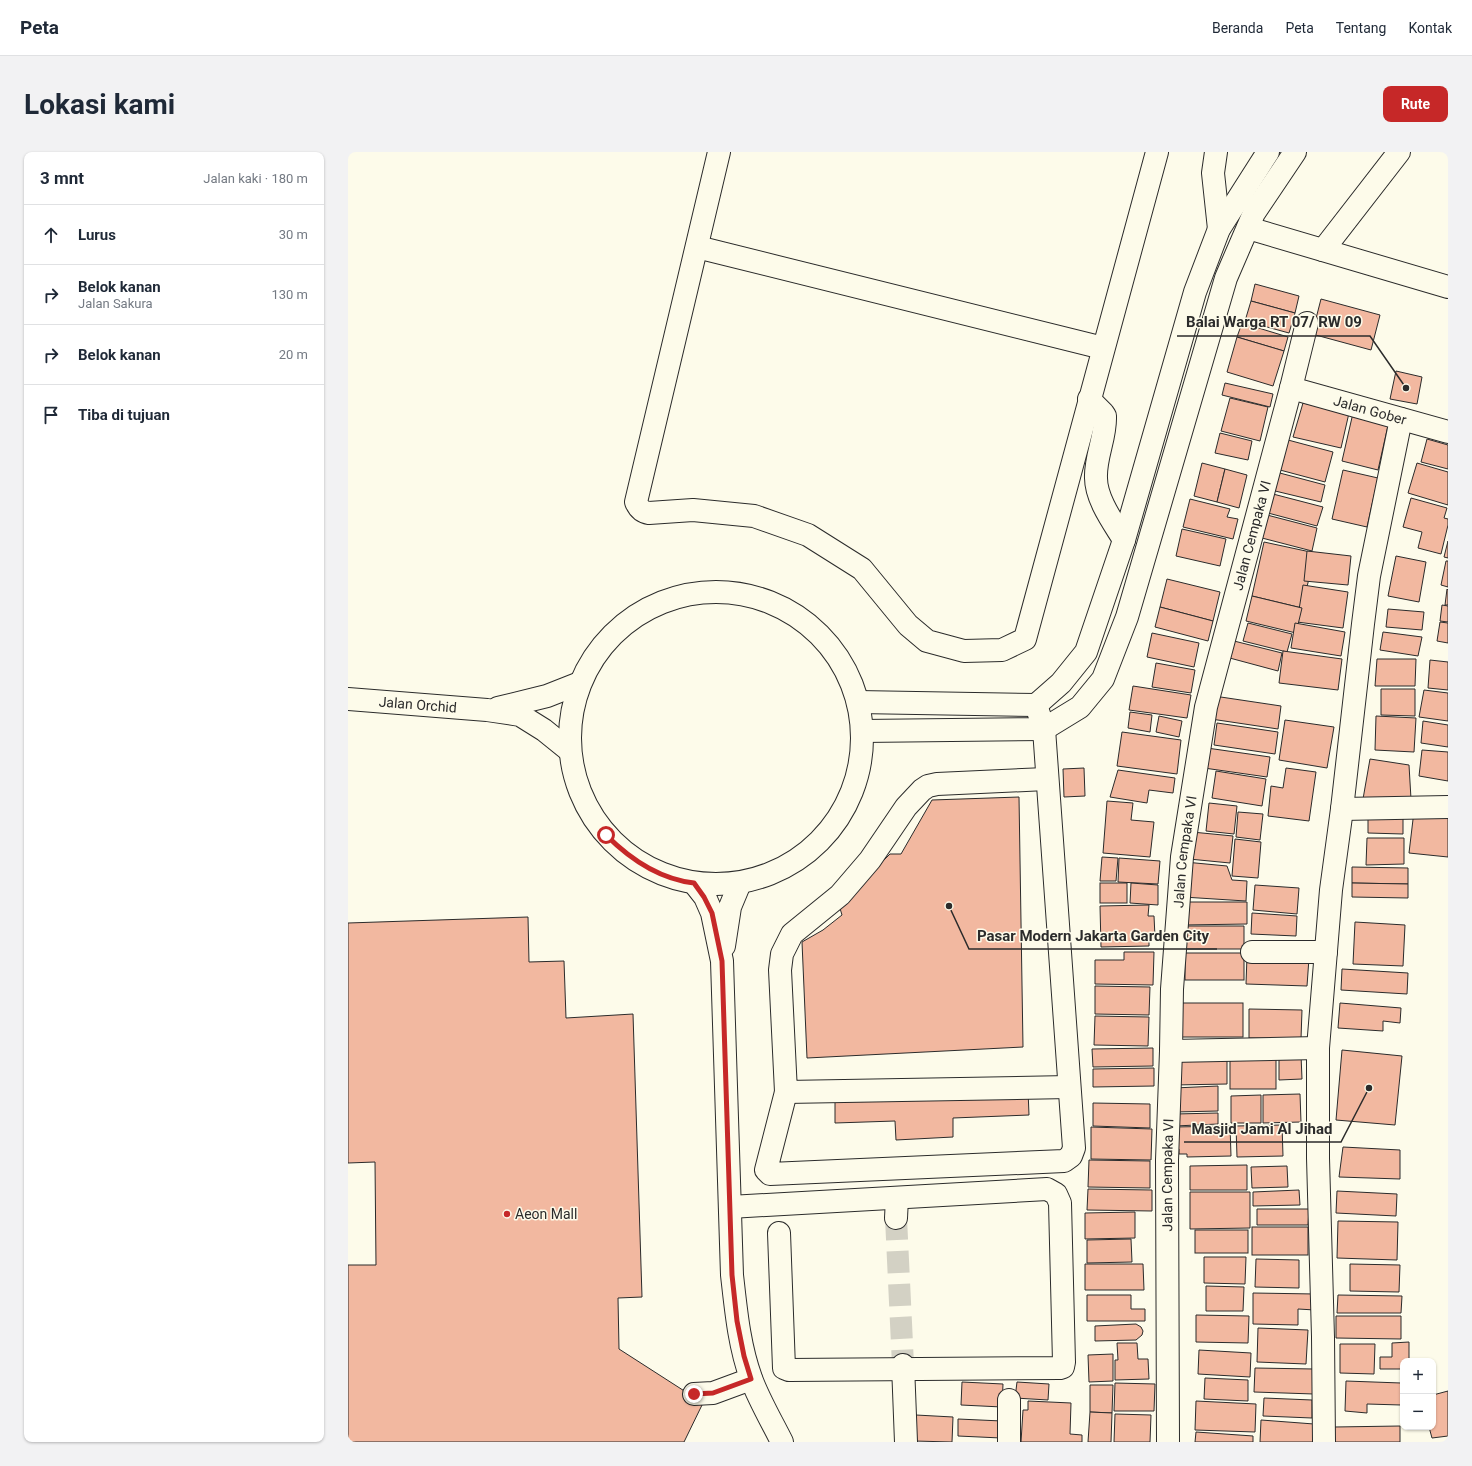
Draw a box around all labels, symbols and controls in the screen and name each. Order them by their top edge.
text: Peta [20,16,59,39]
text: Beranda [1212,20,1263,36]
text: Peta [1285,20,1314,36]
text: Tentang [1336,20,1386,36]
text: Kontak [1408,20,1452,36]
button: Rute [1383,86,1448,122]
text: Lokasi kami [24,88,175,121]
text: 3 mnt [40,168,84,188]
text: Jalan kaki · 180 m [203,171,308,186]
icon: ahead [40,224,62,246]
text: Lurus [78,226,116,244]
text: 30 m [279,227,308,242]
text: Belok kanan [78,278,161,296]
icon: right [40,284,62,306]
text: 130 m [271,287,308,302]
text: Jalan Sakura [78,296,153,311]
callout: Balai Warga RT 07/ RW 09 [1177,309,1370,336]
text: Balai Warga RT 07/ RW 09 [1186,313,1362,331]
icon: right [40,344,62,366]
text: Belok kanan [78,346,161,364]
text: 20 m [279,347,308,362]
street label: Jalan Gober [1332,392,1409,428]
icon: arrive [40,404,62,426]
text: Tiba di tujuan [78,406,170,424]
street label: Jalan Cempaka VI [1229,479,1274,592]
street label: Jalan Orchid [378,693,457,716]
street label: Jalan Cempaka VI [1170,795,1200,908]
route start [597,826,615,844]
callout: Pasar Modern Jakarta Garden City [969,922,1217,949]
text: Pasar Modern Jakarta Garden City [977,927,1210,945]
callout: Masjid Jami Al Jihad [1184,1115,1341,1142]
street label: Jalan Cempaka VI [1159,1118,1177,1231]
text: Masjid Jami Al Jihad [1191,1120,1333,1138]
place label: Aeon Mall [515,1206,577,1222]
marker: Aeon Mall [502,1209,512,1219]
map controls [1400,1358,1436,1430]
button: + [1400,1358,1436,1394]
route end [685,1385,703,1403]
button: − [1400,1394,1436,1430]

